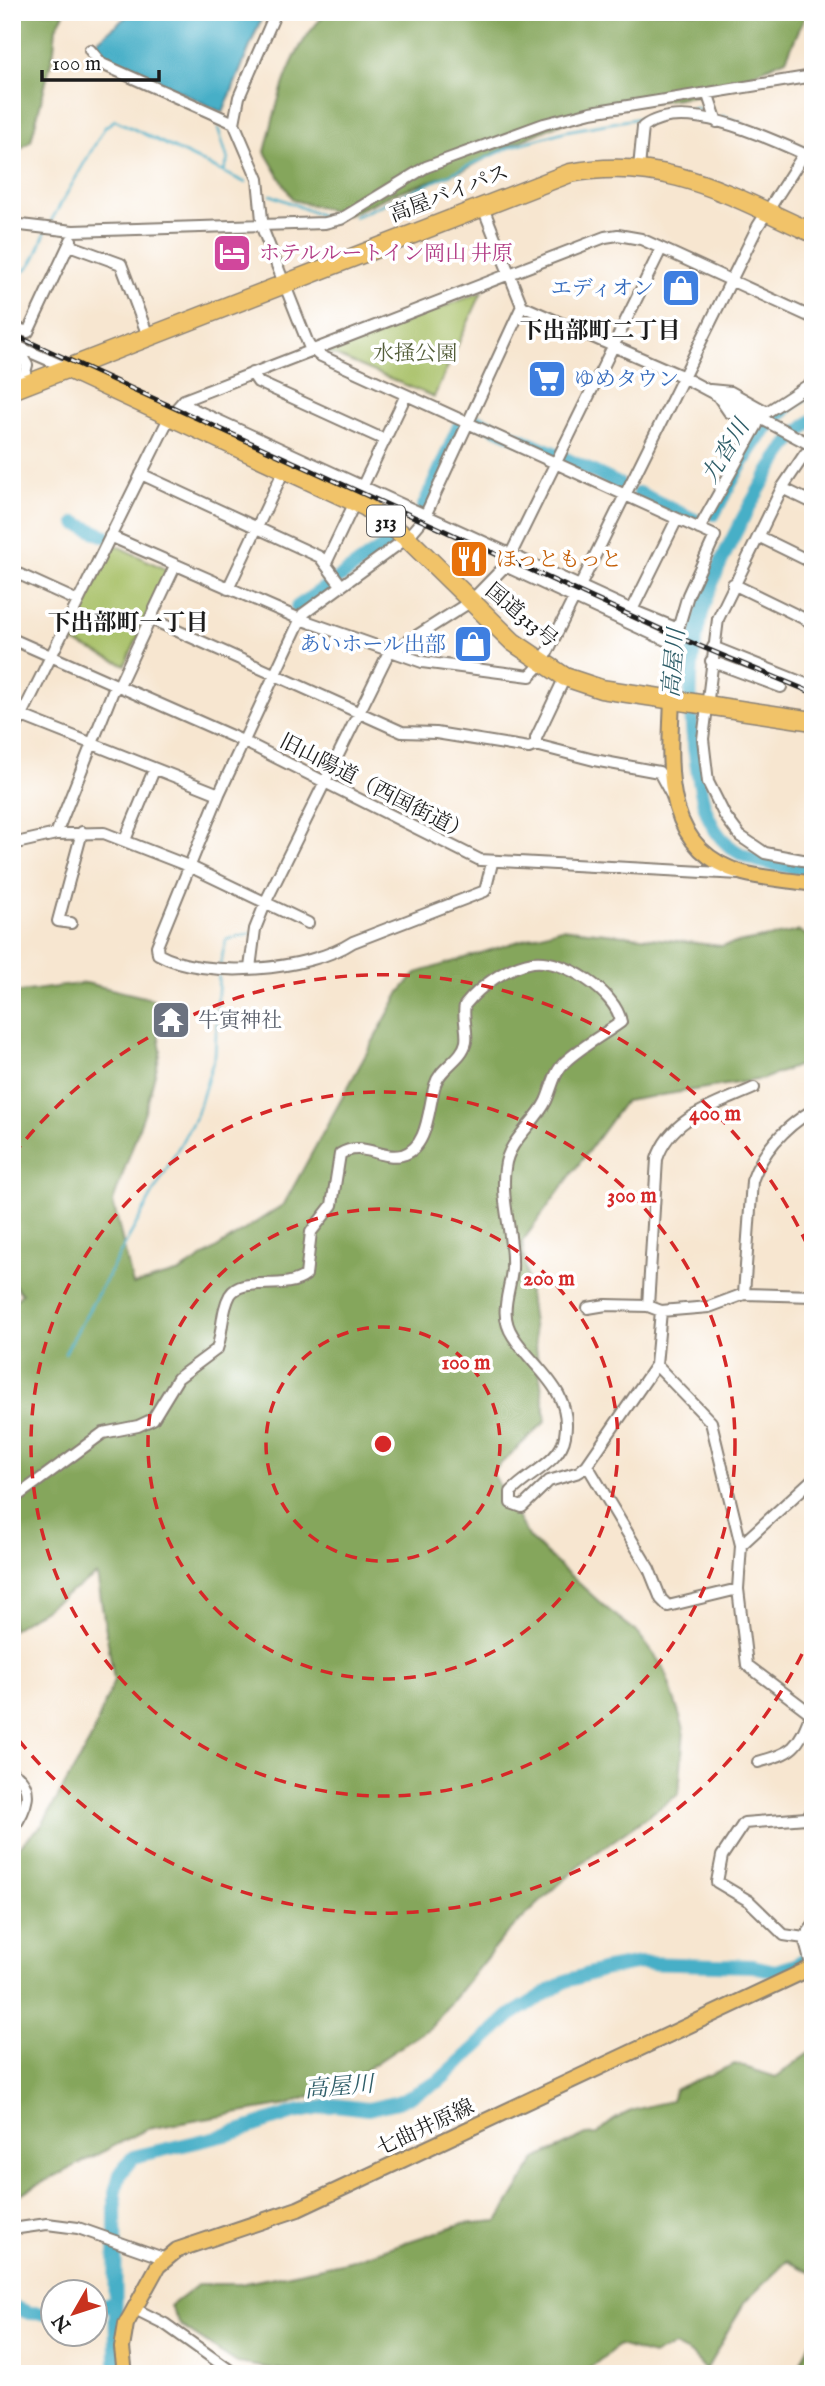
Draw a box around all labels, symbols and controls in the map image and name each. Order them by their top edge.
scale bar [42,38,159,82]
text: 100 m [52,51,101,78]
street label: 高屋バイパス [386,159,513,230]
hotel icon: ホテルルートイン岡山 井原 [211,232,253,274]
place label: ホテルルートイン岡山 井原 [259,241,513,268]
shop icon: エディオン [660,267,702,309]
place label: エディオン [551,276,654,303]
district label: 下出部町二丁目 [520,317,681,346]
park label: 水掻公園 [373,341,457,368]
supermarket icon: ゆめタウン [526,358,568,400]
place label: ゆめタウン [574,367,679,394]
water label: 九沓川 [696,412,758,489]
road number: 313 [367,506,405,536]
restaurant icon: ほっともっと [448,538,490,580]
place label: ほっともっと [496,547,622,574]
street label: 国道313号 [479,578,563,654]
district label: 下出部町一丁目 [48,609,209,638]
shop icon: あいホール出部 [452,623,494,665]
water label: 高屋川 [657,625,692,699]
place label: あいホール出部 [299,632,446,659]
street label: 旧山陽道（西国街道） [275,729,474,848]
temple icon: 牛寅神社 [150,999,192,1041]
place label: 牛寅神社 [198,1008,282,1035]
text: 400 m [689,1101,742,1128]
text: 300 m [607,1183,657,1210]
text: 200 m [523,1266,575,1293]
text: 100 m [441,1350,491,1377]
centre of rings [371,1432,395,1456]
water label: 高屋川 [303,2070,378,2105]
street label: 七曲井原線 [372,2094,479,2163]
north arrow [38,2278,108,2348]
text: N [47,2308,77,2337]

